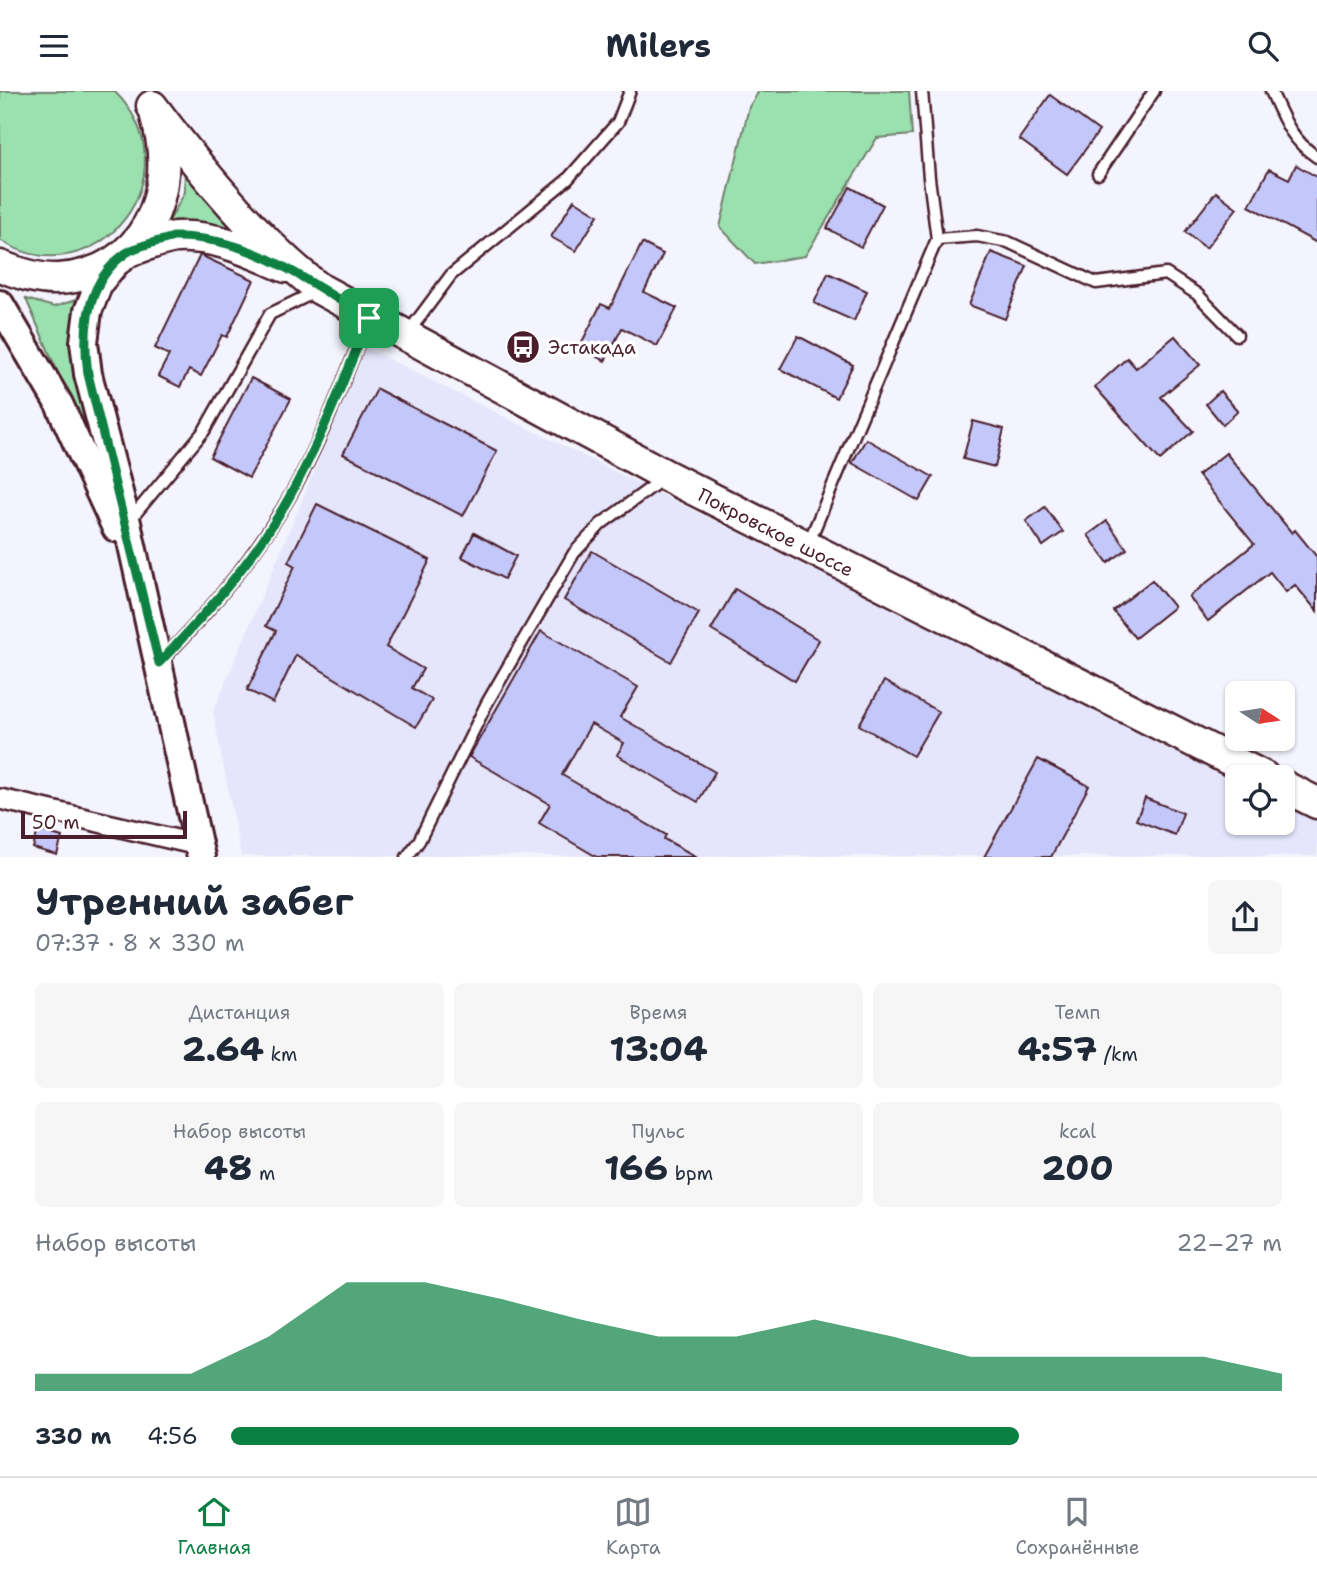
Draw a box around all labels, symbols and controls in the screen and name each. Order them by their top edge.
text: Milers [606,24,711,67]
icon: menu [35,27,73,65]
icon: search [1244,27,1282,65]
pin [339,288,399,348]
icon: arrive [350,299,388,337]
bus stop icon: Эстакада [504,328,542,366]
place label: Эстакада [548,335,636,360]
street label: Покровское шоссе [694,482,858,583]
north arrow [1225,681,1295,751]
map controls [1225,681,1295,835]
button: locate [1225,765,1295,835]
scale bar [21,807,187,839]
text: 50 m [32,810,80,835]
text: Утренний забег [35,876,353,927]
button: share [1208,880,1282,954]
text: 07:37 · 8 × 330 m [35,928,245,958]
text: Дистанция [189,1000,290,1025]
text: Время [630,1000,687,1025]
text: Темп [1055,1000,1100,1025]
text: 2.64 [182,1025,264,1072]
text: 13:04 [609,1025,708,1072]
text: 4:57 [1017,1025,1097,1072]
text: km [264,1042,297,1067]
text: /km [1097,1042,1138,1067]
text: Набор высоты [173,1119,306,1144]
text: Пульс [632,1119,685,1144]
text: kcal [1059,1119,1096,1144]
text: 48 [204,1144,252,1191]
text: 166 [604,1144,668,1191]
text: 200 [1041,1144,1114,1191]
text: m [252,1161,275,1186]
text: bpm [668,1161,713,1186]
text: Набор высоты [35,1228,196,1258]
text: 22–27 m [1177,1228,1282,1258]
text: 330 m [35,1421,112,1451]
text: 4:56 [147,1421,198,1451]
tab: Главная [177,1493,251,1560]
tab: Карта [606,1493,660,1560]
tab: Сохранённые [1015,1493,1140,1560]

